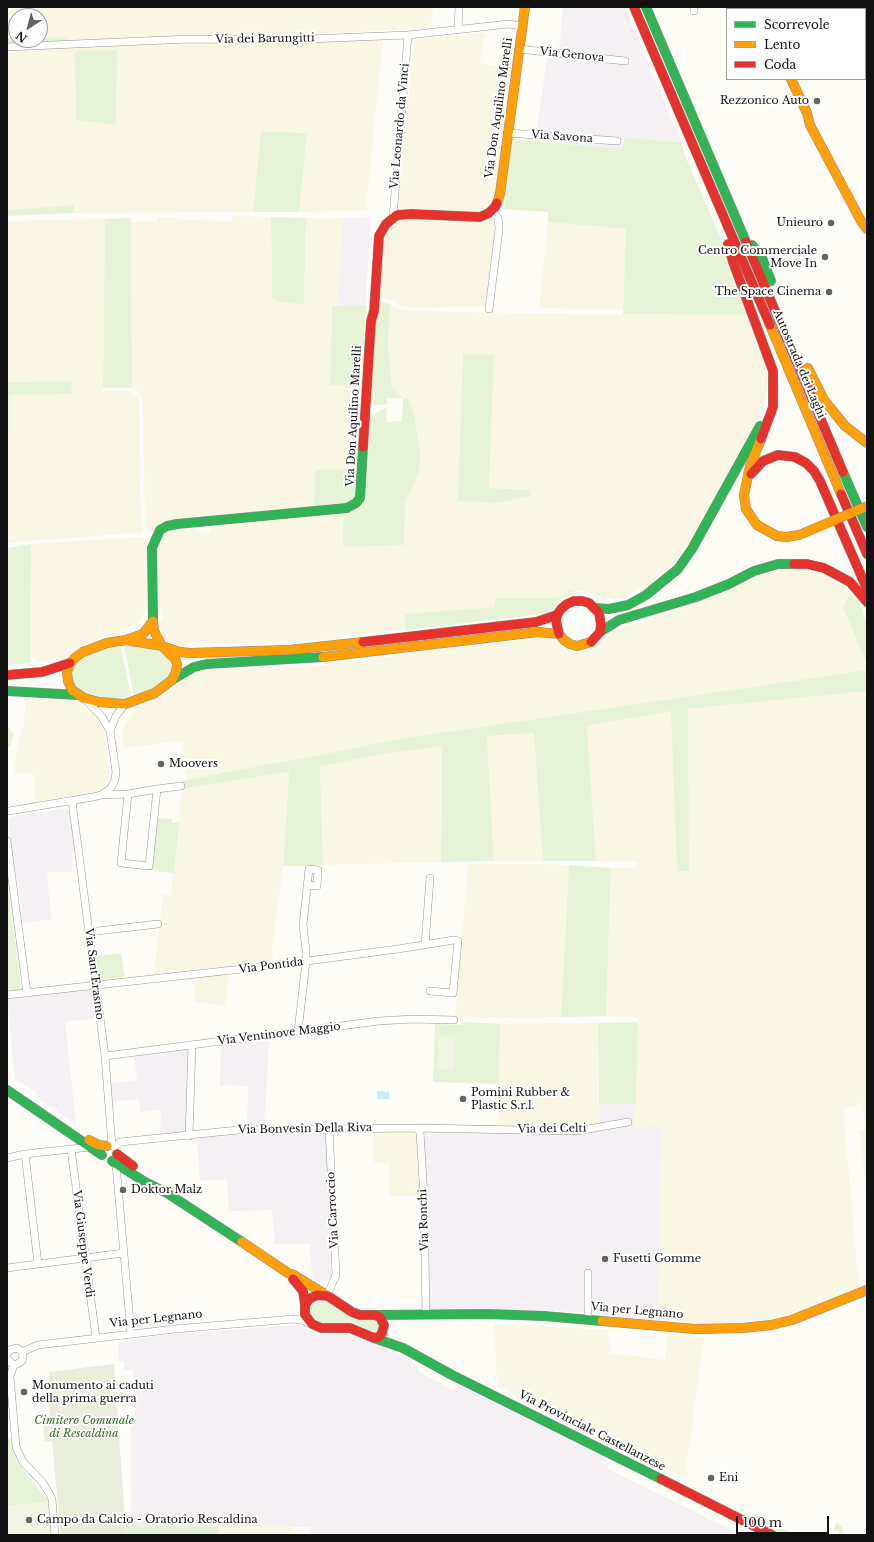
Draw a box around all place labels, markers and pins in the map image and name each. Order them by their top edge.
place label: Rezzonico Auto [720,94,809,108]
marker: Rezzonico Auto [812,96,822,106]
place label: Unieuro [777,216,823,230]
marker: Unieuro [826,218,836,228]
place label: Centro Commerciale Move In [698,244,817,270]
marker: Centro Commerciale Move In [820,252,830,262]
place label: The Space Cinema [715,285,821,299]
marker: The Space Cinema [824,287,834,297]
place label: Moovers [169,757,218,771]
marker: Moovers [156,759,166,769]
place label: Pomini Rubber & Plastic S.r.l. [471,1086,570,1112]
marker: Pomini Rubber & Plastic S.r.l. [458,1094,468,1104]
place label: Doktor Malz [131,1183,202,1197]
marker: Doktor Malz [118,1185,128,1195]
place label: Fusetti Gomme [613,1252,701,1266]
marker: Fusetti Gomme [600,1254,610,1264]
place label: Monumento ai caduti della prima guerra [32,1379,154,1405]
marker: Monumento ai caduti della prima guerra [19,1387,29,1397]
place label: Eni [719,1471,738,1485]
marker: Eni [706,1473,716,1483]
place label: Campo da Calcio - Oratorio Rescaldina [37,1513,258,1527]
marker: Campo da Calcio - Oratorio Rescaldina [24,1515,34,1525]

